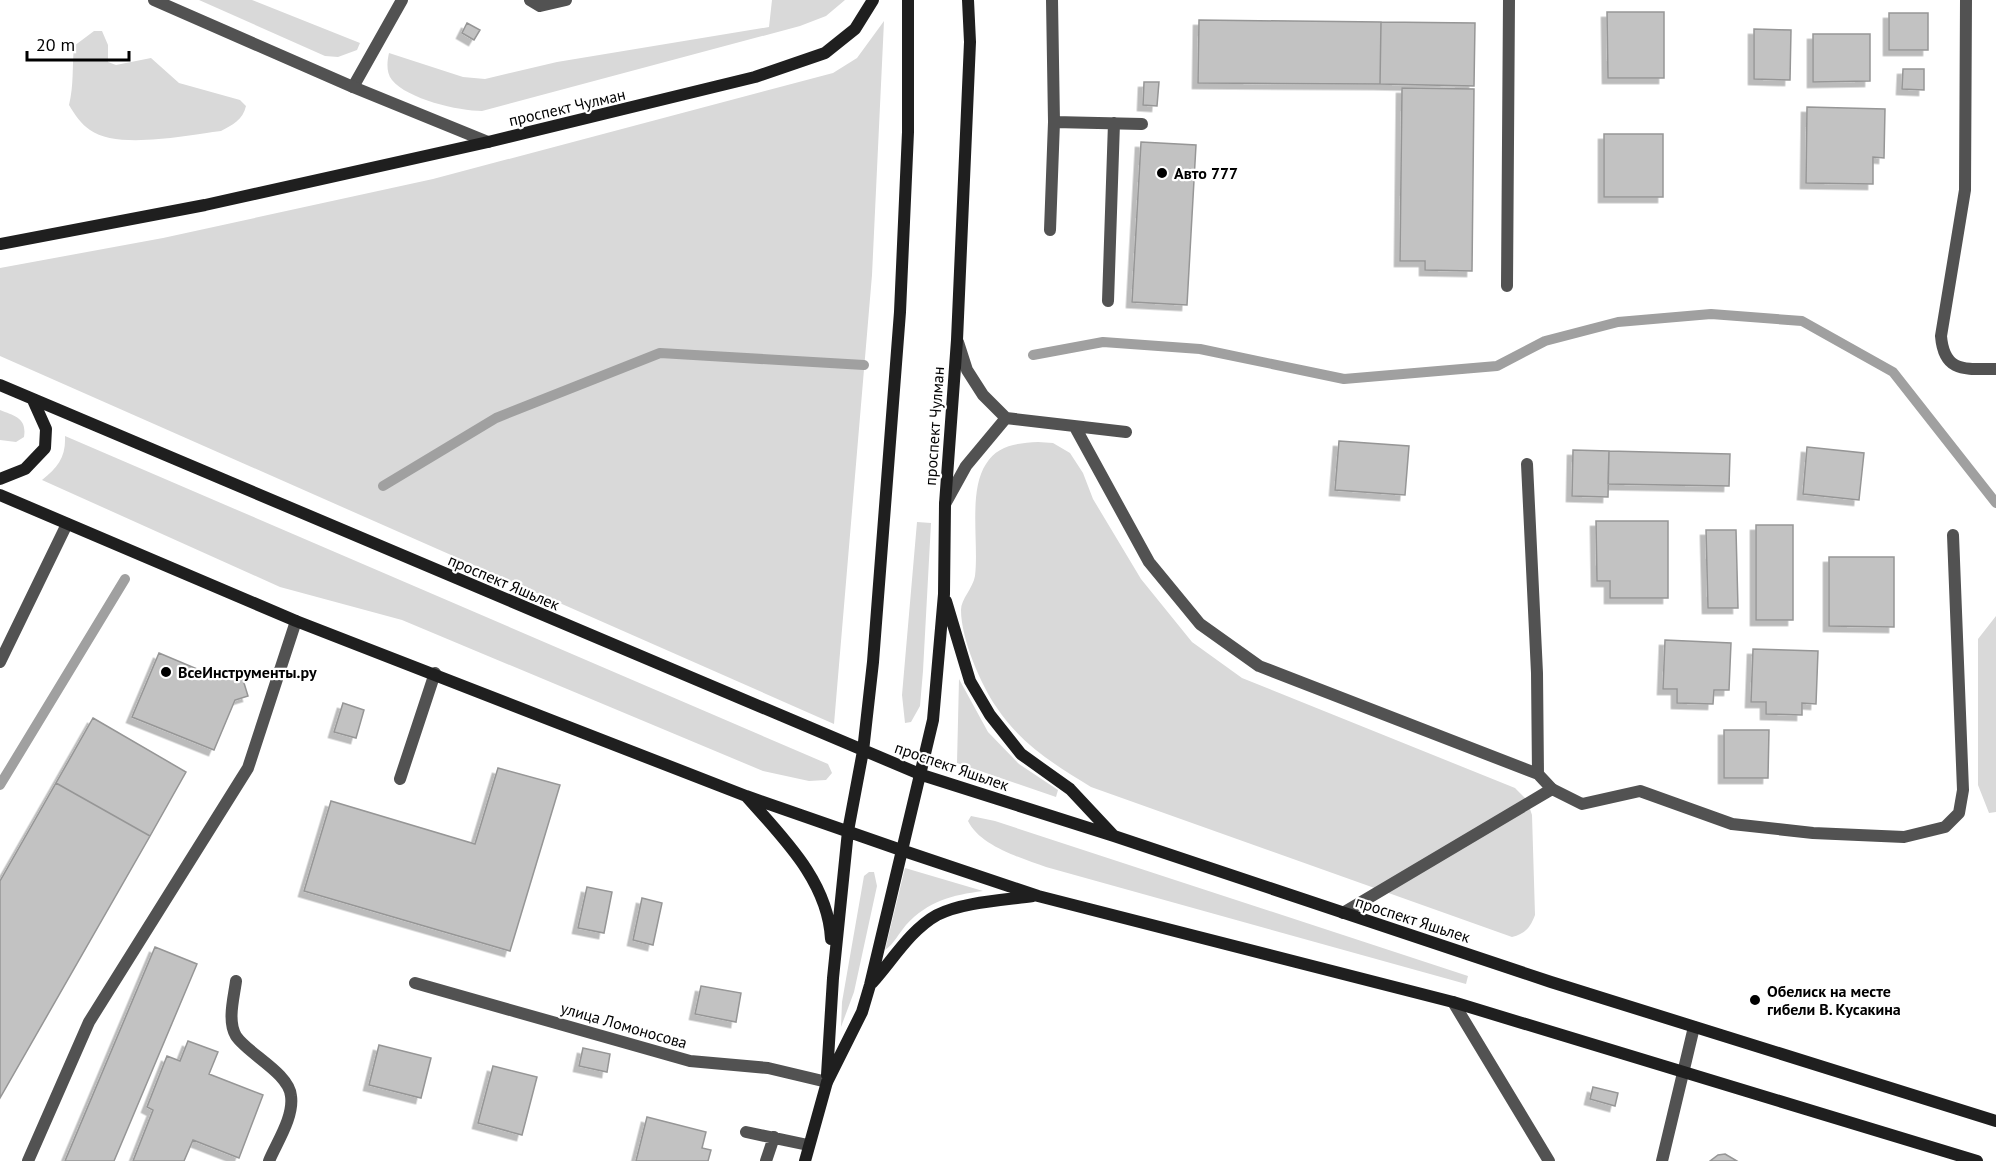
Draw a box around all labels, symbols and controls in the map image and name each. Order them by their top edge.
scale bar [27,24,129,62]
text: 20 m [36,33,75,56]
street label: проспект Чулман [507,84,627,130]
place label: Авто 777 [1174,163,1238,183]
marker: Авто 777 [1155,166,1169,180]
street label: проспект Чулман [920,366,948,486]
street label: проспект Яшьлек [445,549,563,615]
place label: ВсеИнструменты.ру [178,662,317,682]
marker: ВсеИнструменты.ру [159,665,173,679]
street label: проспект Яшьлек [892,737,1012,795]
street label: проспект Яшьлек [1353,891,1473,947]
place label: Обелиск на месте гибели В. Кусакина [1767,981,1901,1019]
marker: Обелиск на месте гибели В. Кусакина [1748,993,1762,1007]
street label: улица Ломоносова [558,997,690,1053]

